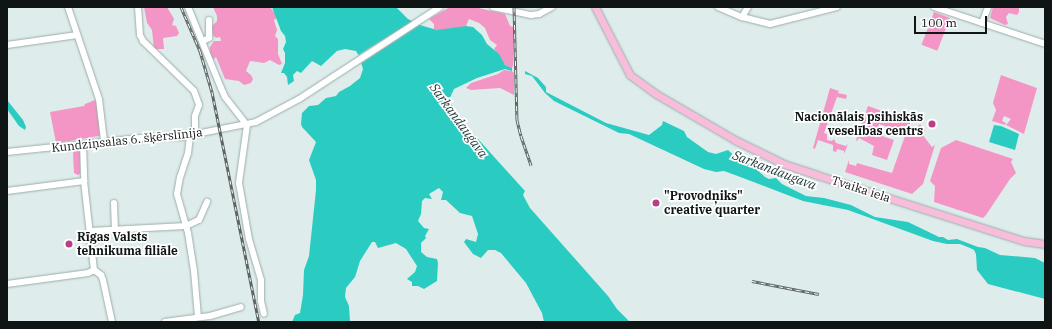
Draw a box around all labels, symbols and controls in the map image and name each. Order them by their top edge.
scale bar [916,8,989,34]
text: 100 m [921,15,957,30]
water label: Sarkandaugava [426,81,490,161]
place label: Nacionālais psihiskās veselības centrs [795,110,923,138]
marker: Nacionālais psihiskās veselības centrs [926,118,938,130]
street label: Kundziņsalas 6. šķērslīnija [51,125,203,155]
water label: Sarkandaugava [730,148,818,194]
street label: Tvaika iela [830,173,892,205]
place label: "Provodņiks" creative quarter [664,189,760,217]
marker: "Provodņiks" creative quarter [651,198,661,208]
place label: Rīgas Valsts tehnikuma filiāle [77,230,178,258]
marker: Rīgas Valsts tehnikuma filiāle [64,239,74,249]

